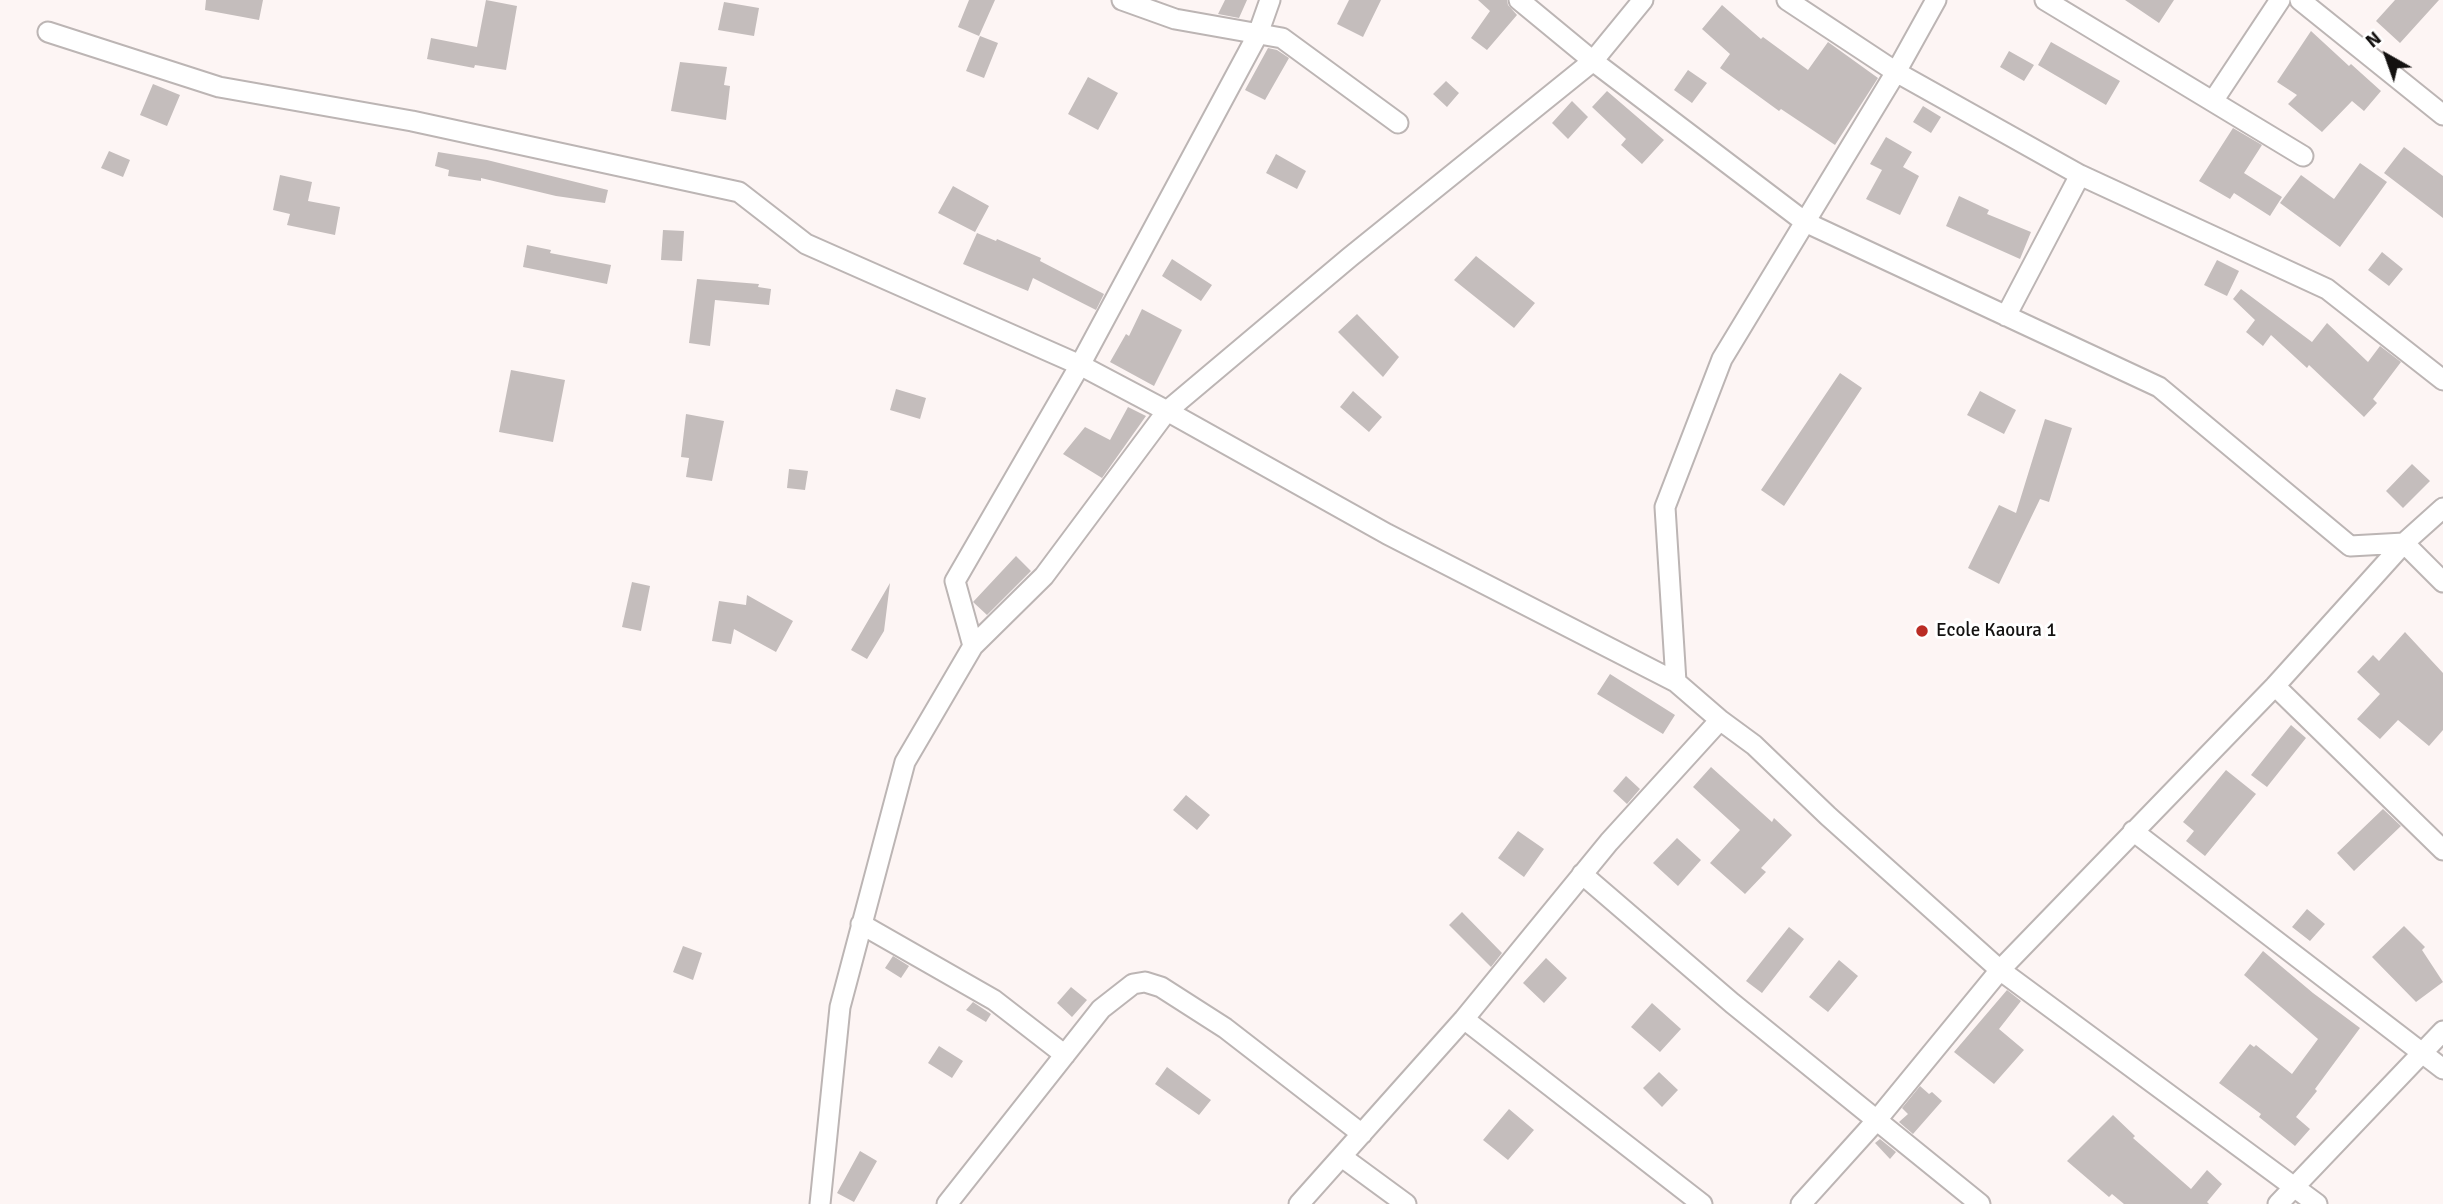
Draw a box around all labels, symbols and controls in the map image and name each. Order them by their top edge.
north arrow [2352,21,2422,91]
text: N [2361,26,2386,53]
place label: Ecole Kaoura 1 [1936,620,2056,642]
marker: Ecole Kaoura 1 [1914,623,1930,639]

